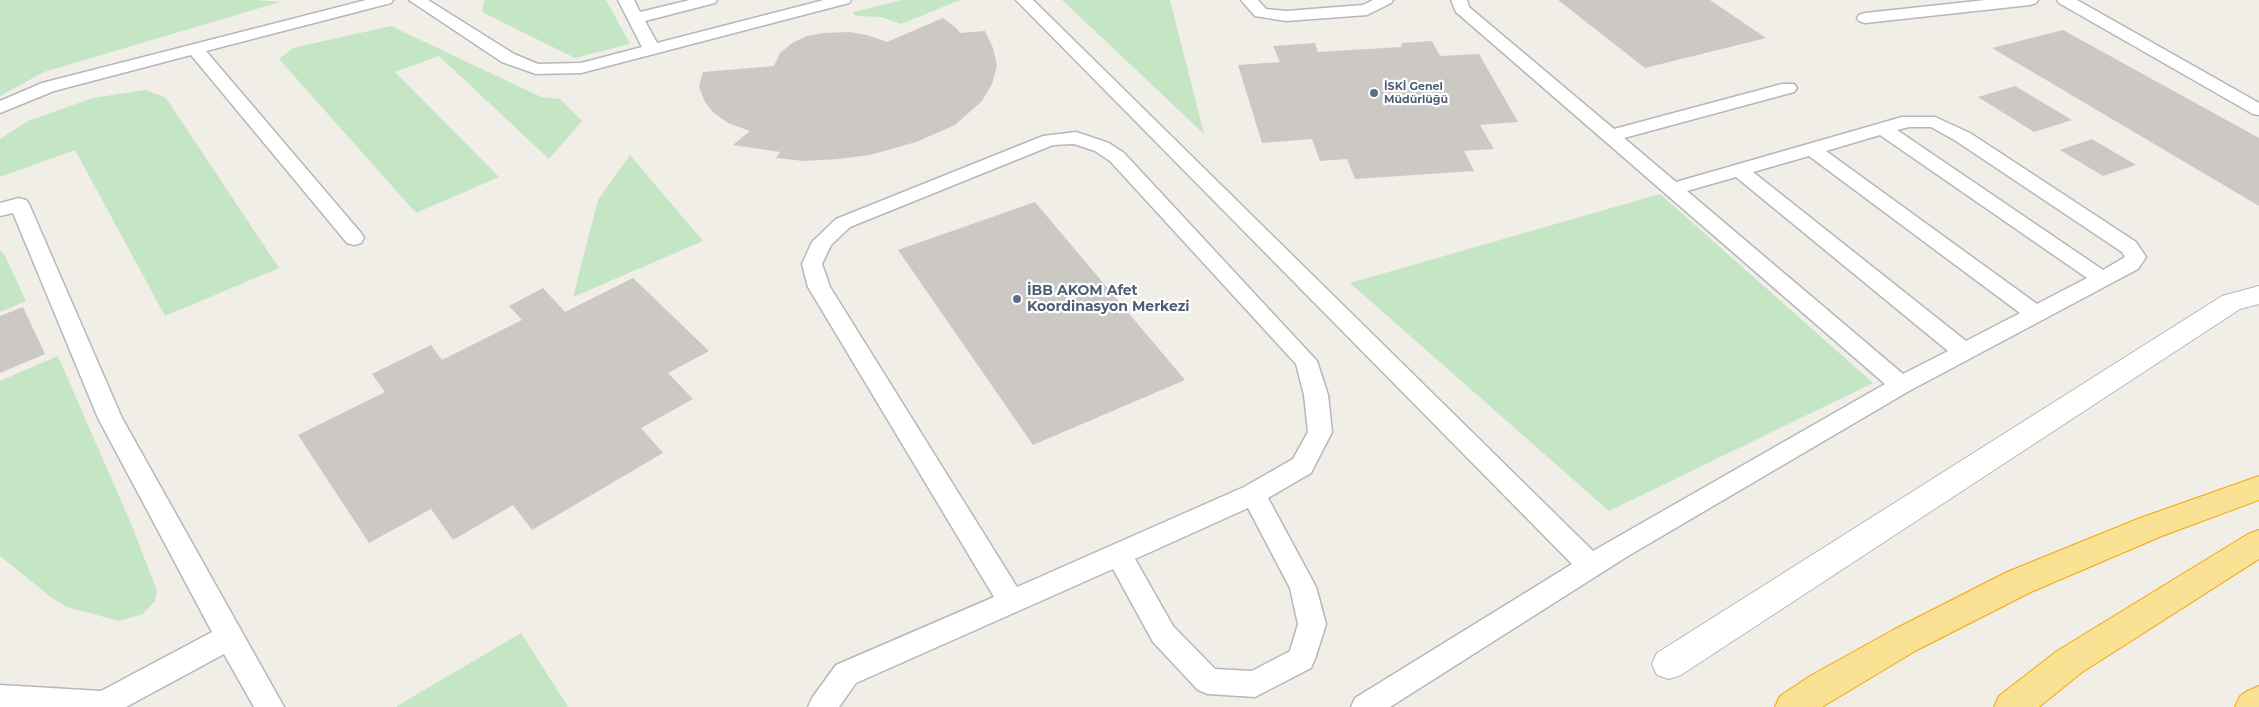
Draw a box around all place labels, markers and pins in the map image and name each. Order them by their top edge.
place label: İSKİ Genel Müdürlüğü [1384,80,1448,106]
marker: İSKİ Genel Müdürlüğü [1368,87,1380,99]
place label: İBB AKOM Afet Koordinasyon Merkezi [1027,283,1190,316]
marker: İBB AKOM Afet Koordinasyon Merkezi [1011,293,1023,305]

